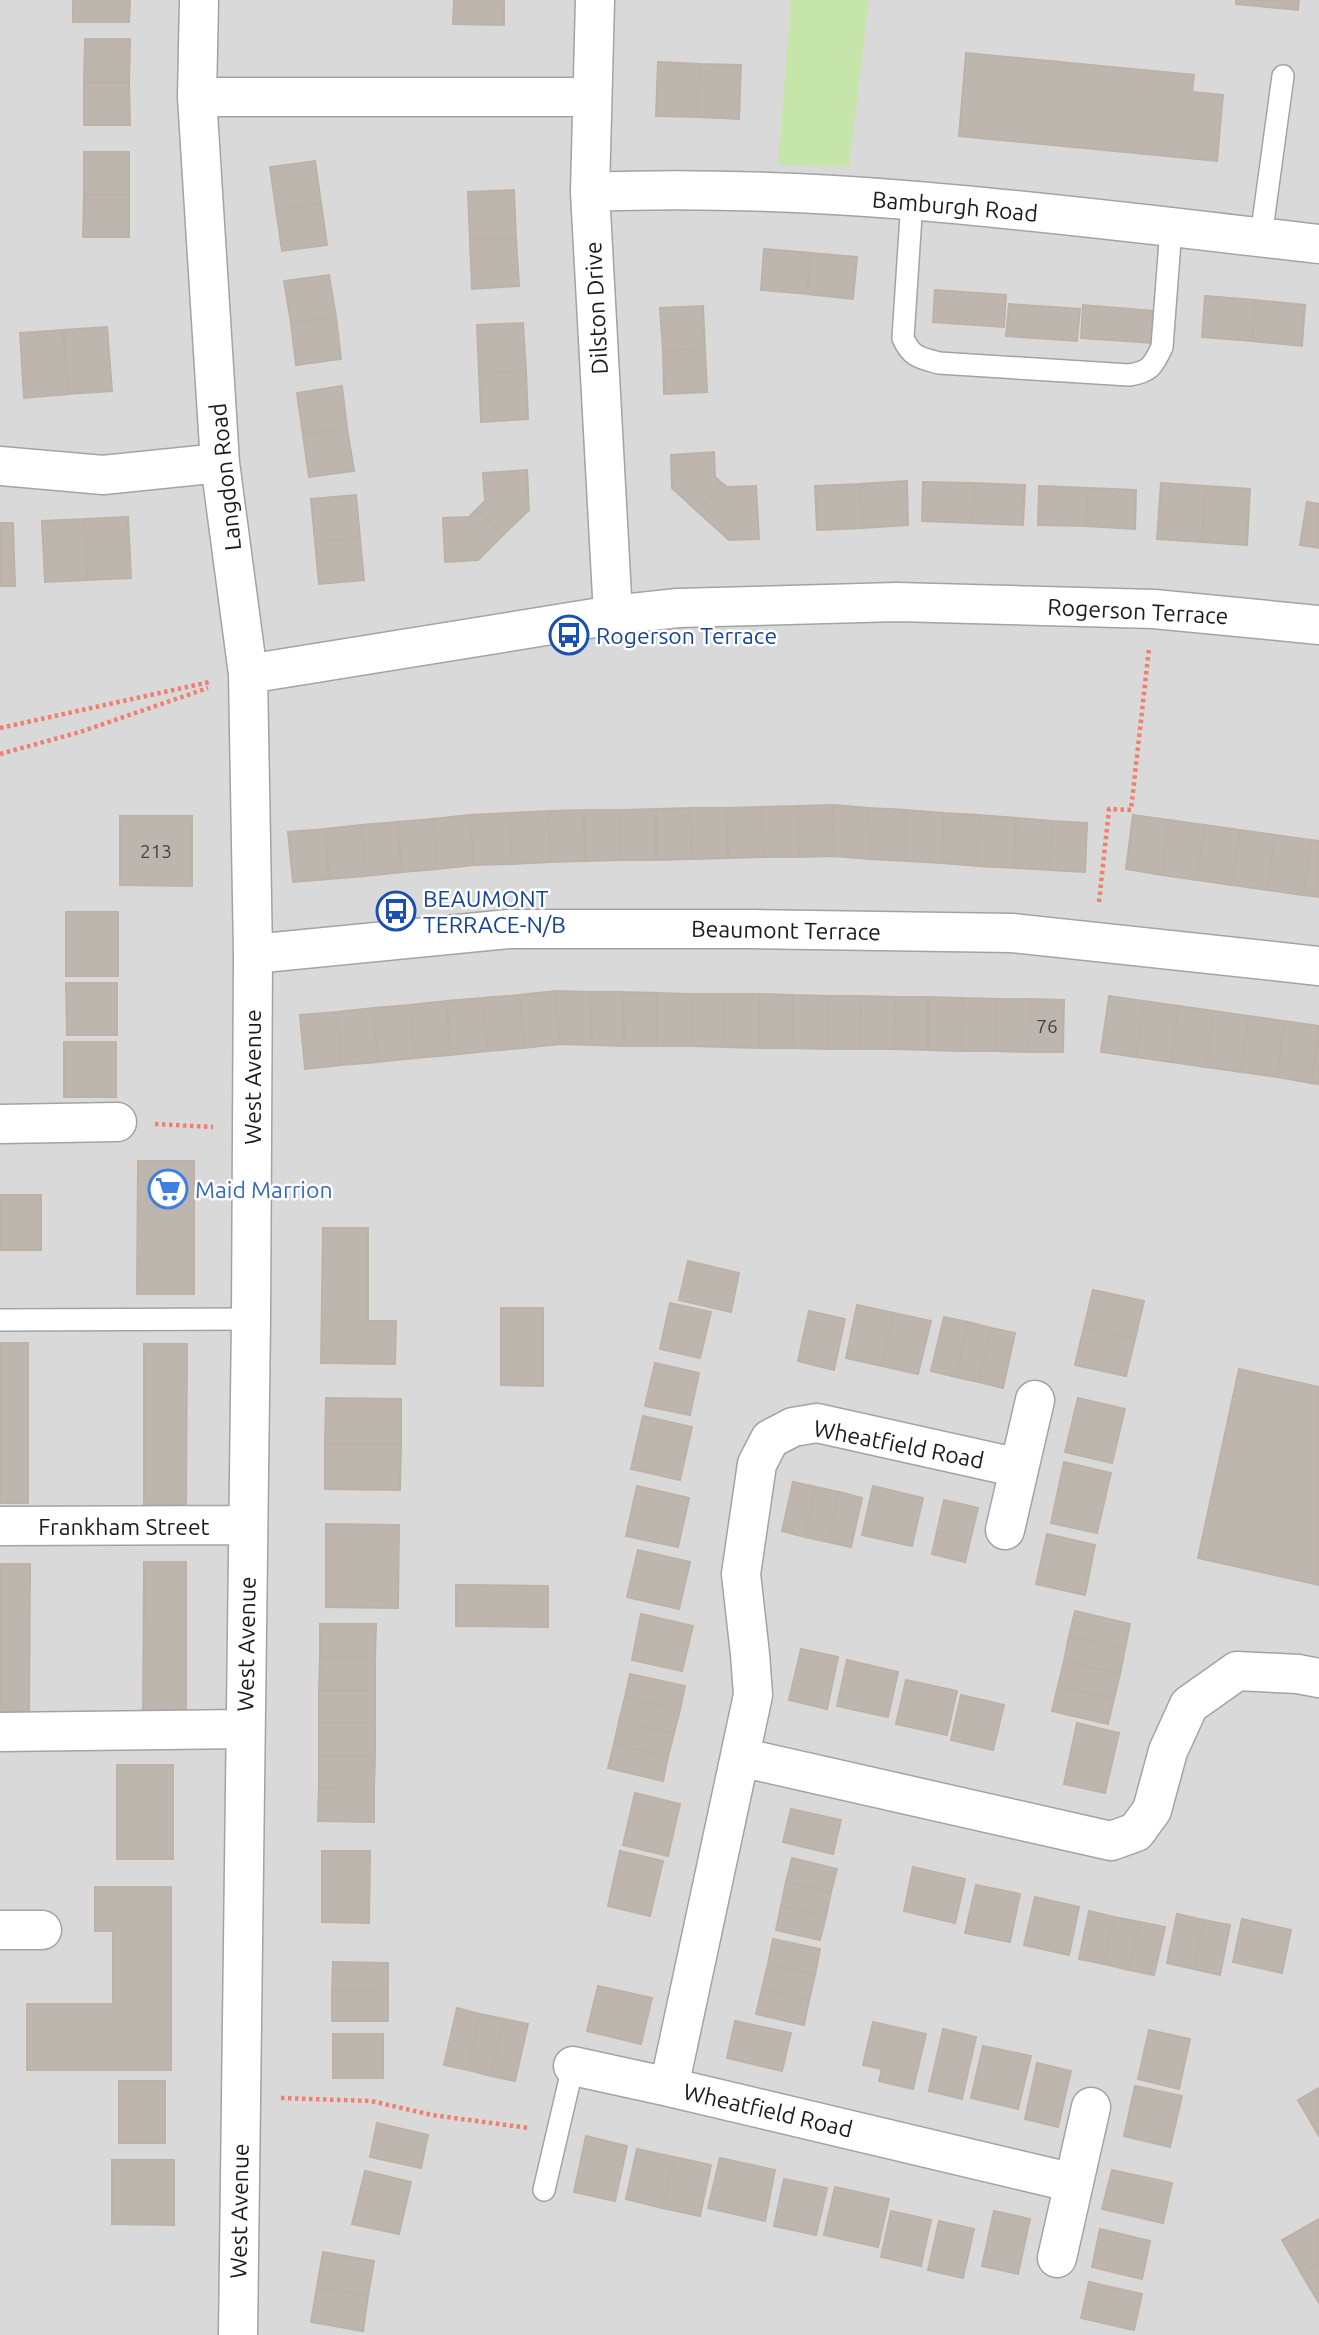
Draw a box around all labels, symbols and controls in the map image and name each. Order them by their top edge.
street label: Bamburgh Road [871,186,1039,226]
street label: Dilston Drive [580,241,612,375]
street label: Langdon Road [205,402,245,552]
street label: Rogerson Terrace [1047,594,1229,628]
bus stop icon: Rogerson Terrace [548,614,590,656]
place label: Rogerson Terrace [596,623,777,648]
house number: 213 [140,840,172,862]
place label: BEAUMONT TERRACE-N/B [423,886,566,937]
bus stop icon: BEAUMONT TERRACE-N/B [375,890,417,932]
street label: Beaumont Terrace [691,916,881,944]
street label: West Avenue [240,1009,265,1145]
house number: 76 [1036,1015,1058,1037]
supermarket icon: Maid Marrion [147,1168,189,1210]
place label: Maid Marrion [195,1177,333,1202]
street label: Wheatfield Road [812,1415,986,1473]
street label: Frankham Street [38,1514,210,1539]
street label: West Avenue [232,1576,260,1712]
street label: Wheatfield Road [681,2078,855,2142]
street label: West Avenue [225,2143,253,2279]

